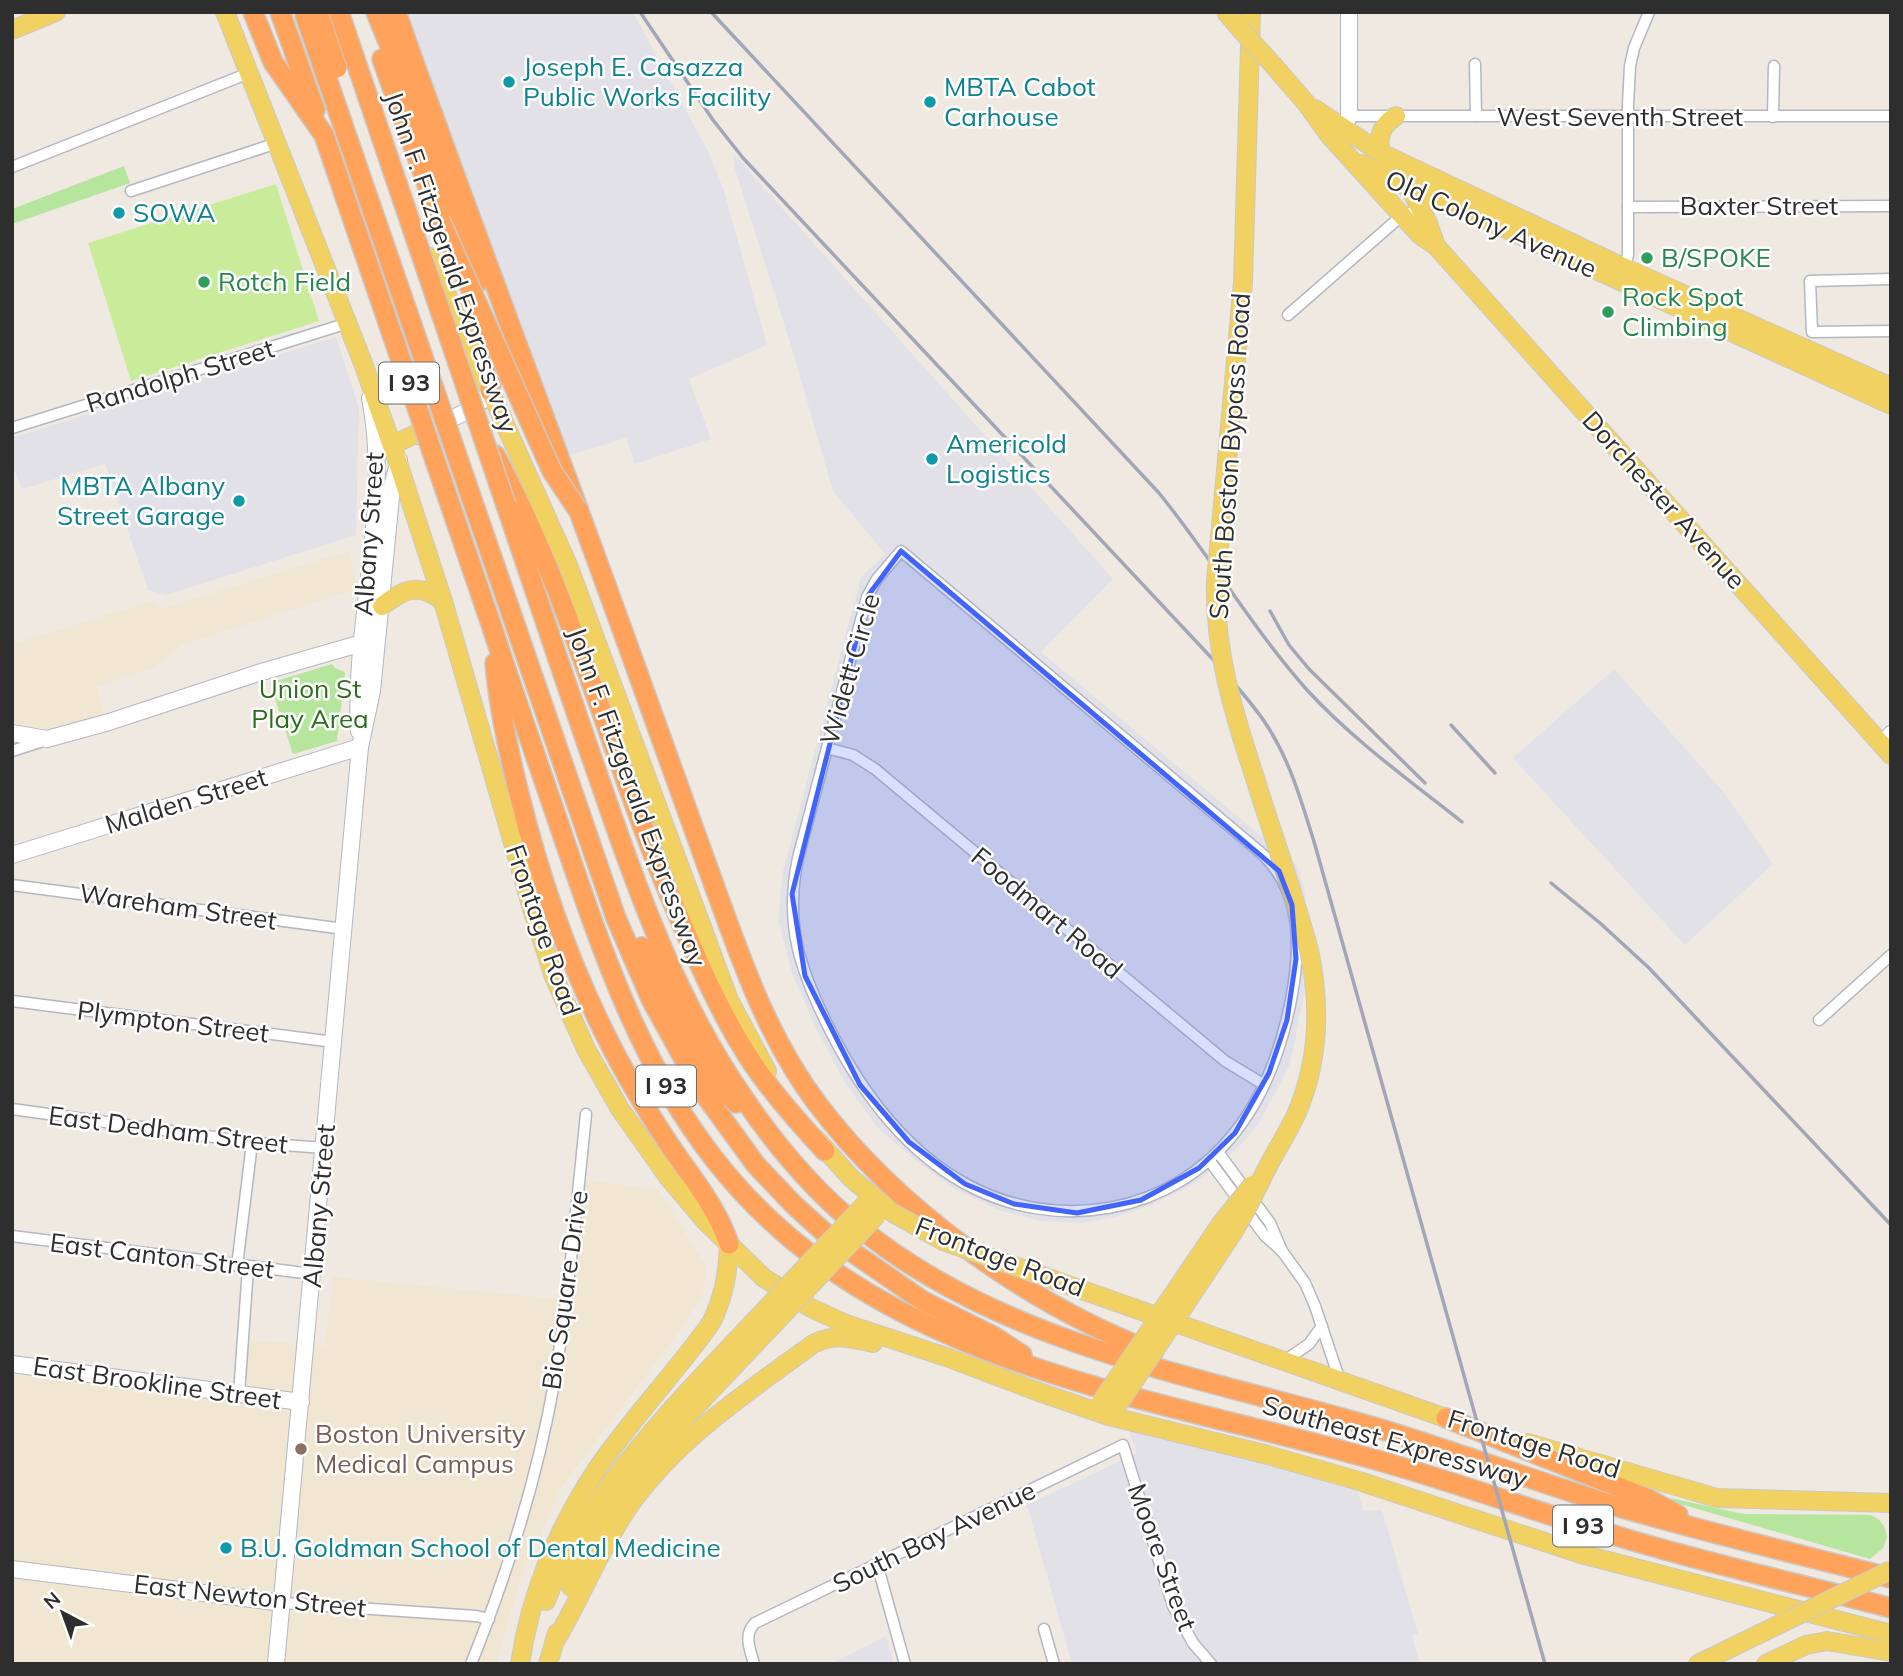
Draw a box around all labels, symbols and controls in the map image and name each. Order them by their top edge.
place label: Joseph E. Casazza Public Works Facility [523,50,771,113]
place label: MBTA Cabot Carhouse [944,70,1096,133]
marker: Joseph E. Casazza Public Works Facility [501,74,517,90]
street label: John F. Fitzgerald Expressway [377,87,526,437]
marker: MBTA Cabot Carhouse [922,94,938,110]
street label: West Seventh Street [1497,100,1743,133]
street label: Old Colony Avenue [1380,162,1602,285]
street label: Baxter Street [1680,189,1838,222]
place label: SOWA [133,196,215,229]
marker: SOWA [111,205,127,221]
place label: B/SPOKE [1661,241,1771,274]
marker: B/SPOKE [1639,250,1655,266]
place label: Rotch Field [218,265,351,298]
marker: Rotch Field [196,274,212,290]
place label: Rock Spot Climbing [1622,280,1743,343]
street label: South Boston Bypass Road [1202,292,1257,620]
marker: Rock Spot Climbing [1600,304,1616,320]
street label: Randolph Street [82,331,278,420]
road number: I 93 [379,362,439,404]
street label: Dorchester Avenue [1576,404,1753,596]
place label: Americold Logistics [946,427,1067,490]
street label: Albany Street [346,451,391,617]
marker: Americold Logistics [924,451,940,467]
place label: MBTA Albany Street Garage [57,469,225,532]
marker: MBTA Albany Street Garage [231,493,247,509]
street label: Widett Circle [812,589,887,748]
street label: John F. Fitzgerald Expressway [561,622,714,971]
park label: Union St Play Area [251,672,369,735]
street label: Malden Street [101,760,271,841]
street label: Frontage Road [499,840,588,1020]
street label: Foodmart Road [965,840,1130,986]
street label: Wareham Street [77,876,279,937]
street label: Plympton Street [75,993,271,1050]
road number: I 93 [636,1066,696,1106]
street label: East Dedham Street [47,1098,290,1161]
street label: Albany Street [295,1123,342,1289]
street label: Bio Square Drive [534,1188,595,1392]
street label: Frontage Road [911,1209,1090,1304]
street label: East Canton Street [48,1225,276,1286]
street label: East Brookline Street [31,1349,283,1416]
street label: Southeast Expressway [1259,1388,1532,1495]
street label: Frontage Road [1444,1402,1624,1485]
place label: Boston University Medical Campus [315,1417,526,1480]
marker: Boston University Medical Campus [293,1441,309,1457]
street label: South Bay Avenue [827,1473,1041,1600]
street label: Moore Street [1121,1479,1204,1635]
road number: I 93 [1553,1506,1613,1546]
place label: B.U. Goldman School of Dental Medicine [240,1531,721,1564]
marker: B.U. Goldman School of Dental Medicine [218,1540,234,1556]
street label: East Newton Street [132,1567,368,1624]
north arrow [28,1578,98,1648]
text: N [39,1586,65,1614]

